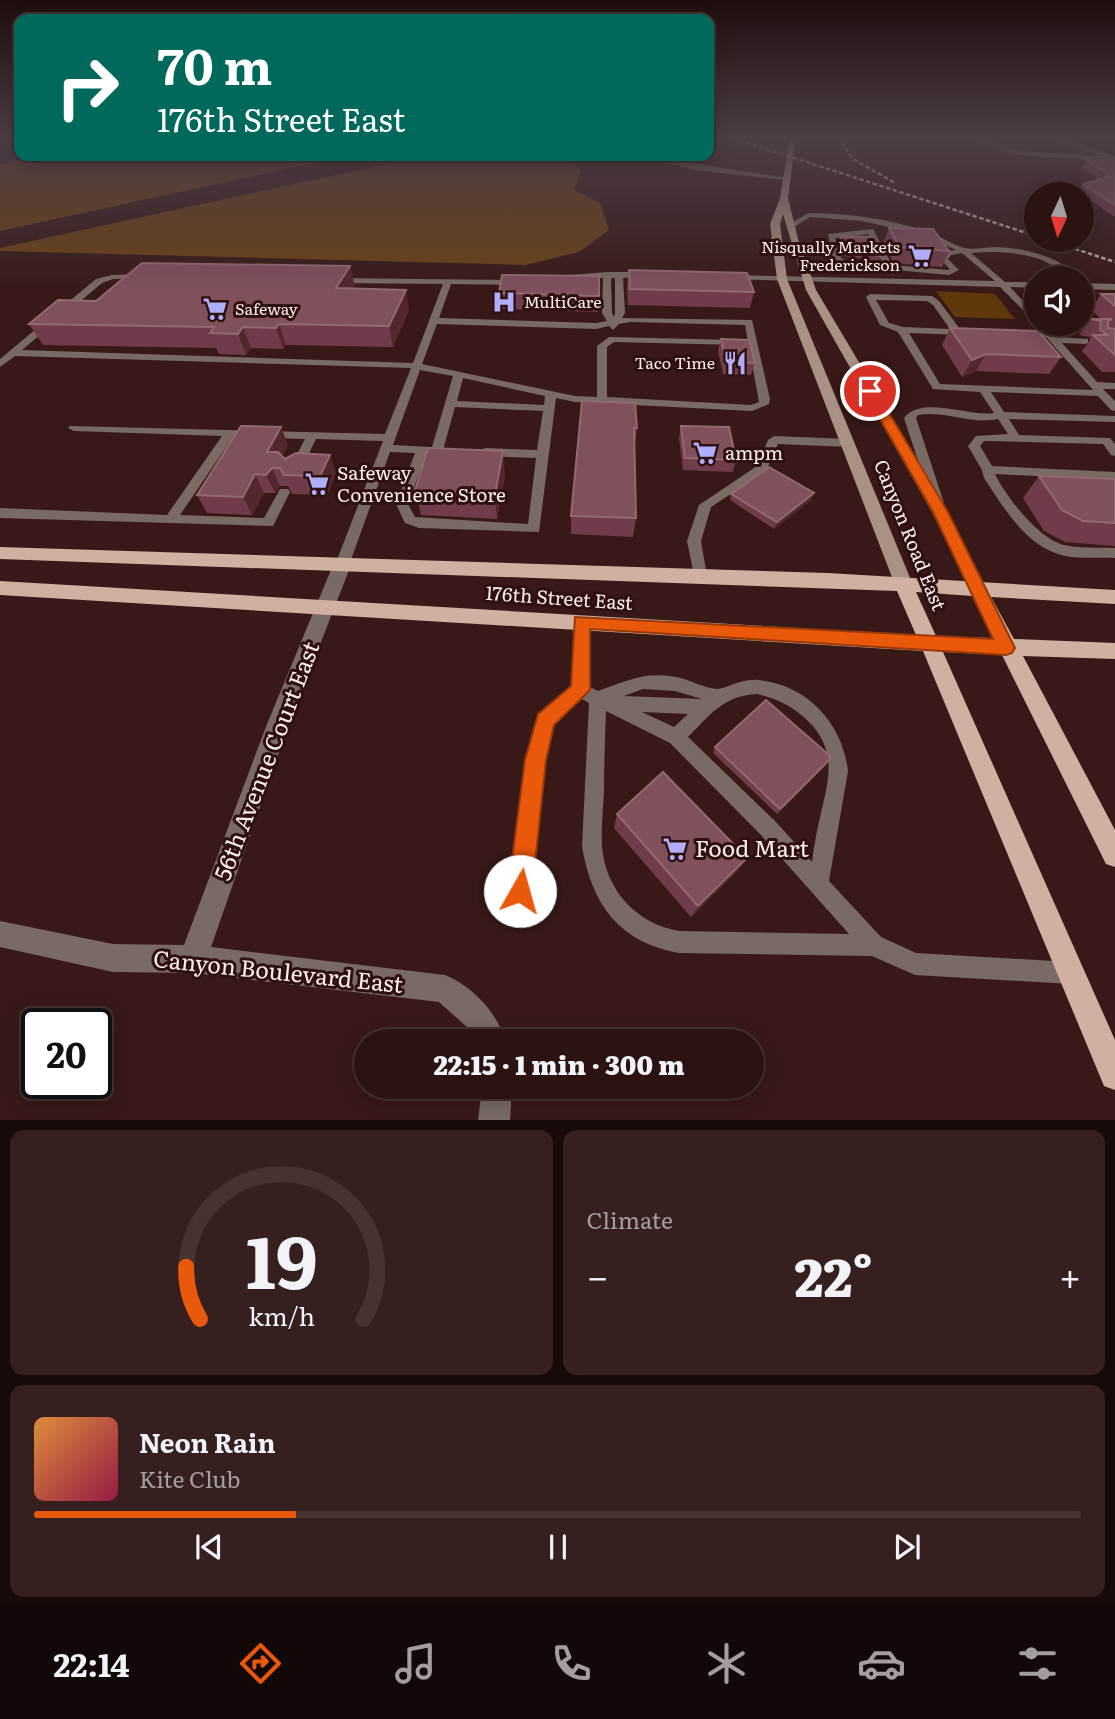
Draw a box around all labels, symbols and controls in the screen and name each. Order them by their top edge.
text: 70 m [157,27,272,100]
icon: right [42,42,133,133]
text: 176th Street East [157,94,405,142]
north arrow [1024,182,1094,252]
map controls [1024,182,1094,336]
place label: Nisqually Markets Frederickson [761,234,900,276]
supermarket icon: Nisqually Markets Frederickson [906,242,934,270]
button: sound [1024,266,1094,336]
hospital icon: MultiCare [490,288,518,316]
place label: MultiCare [524,289,602,313]
supermarket icon: Safeway [201,295,229,323]
place label: Safeway [235,296,299,320]
restaurant icon: Taco Time [721,349,749,377]
place label: Taco Time [635,350,715,374]
pin [840,361,900,421]
icon: arrive [851,372,889,410]
place label: ampm [725,438,783,466]
supermarket icon: ampm [691,439,719,467]
street label: Canyon Road East [868,455,954,615]
place label: Safeway Convenience Store [337,458,506,508]
supermarket icon: Safeway Convenience Store [303,470,331,498]
street label: 176th Street East [485,578,634,616]
street label: 56th Avenue Court East [204,635,327,885]
place label: Food Mart [695,830,810,864]
supermarket icon: Food Mart [661,835,689,863]
position arrow [483,854,557,928]
street label: Canyon Boulevard East [152,940,405,1000]
speed limit sign: 20 [21,1008,112,1099]
text: 22:15 · 1 min · 300 m [433,1044,685,1083]
text: Climate [587,1202,673,1236]
text: 19 [245,1203,317,1311]
text: 22° [795,1236,873,1313]
text: − [587,1246,609,1303]
text: + [1059,1246,1081,1303]
text: km/h [248,1296,315,1333]
text: Neon Rain [139,1422,276,1461]
text: Kite Club [139,1461,240,1495]
icon: previous [190,1528,228,1566]
icon: pause [539,1528,577,1566]
icon: next [888,1528,926,1566]
text: 22:14 [53,1639,129,1687]
icon: directions [236,1639,285,1688]
icon: music [391,1639,440,1688]
icon: phone [547,1639,596,1688]
icon: climate [702,1639,751,1688]
icon: car [857,1639,906,1688]
icon: filters [1013,1639,1062,1688]

